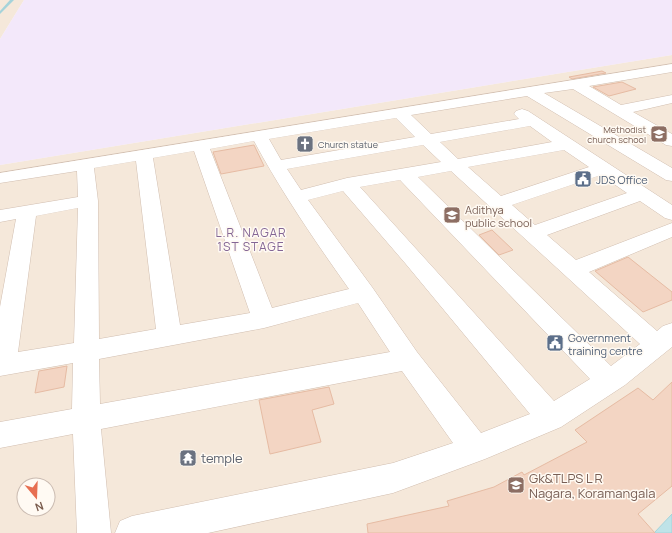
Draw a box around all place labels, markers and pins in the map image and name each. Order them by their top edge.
place label: Methodist church school [587,123,646,146]
school or university icon: Methodist church school [649,124,669,144]
church icon: Church statue [295,134,315,154]
place label: Church statue [318,138,378,151]
public building icon: JDS Office [573,169,593,189]
place label: JDS Office [596,172,648,187]
place label: Adithya public school [465,202,532,230]
school or university icon: Adithya public school [442,205,462,225]
place label: Government training centre [568,330,643,358]
public building icon: Government training centre [545,333,565,353]
temple icon: temple [178,448,198,468]
place label: temple [201,449,243,467]
place label: Gk&TLPS L R Nagara, Koramangala [529,469,655,502]
school or university icon: Gk&TLPS L R Nagara, Koramangala [506,475,526,495]

